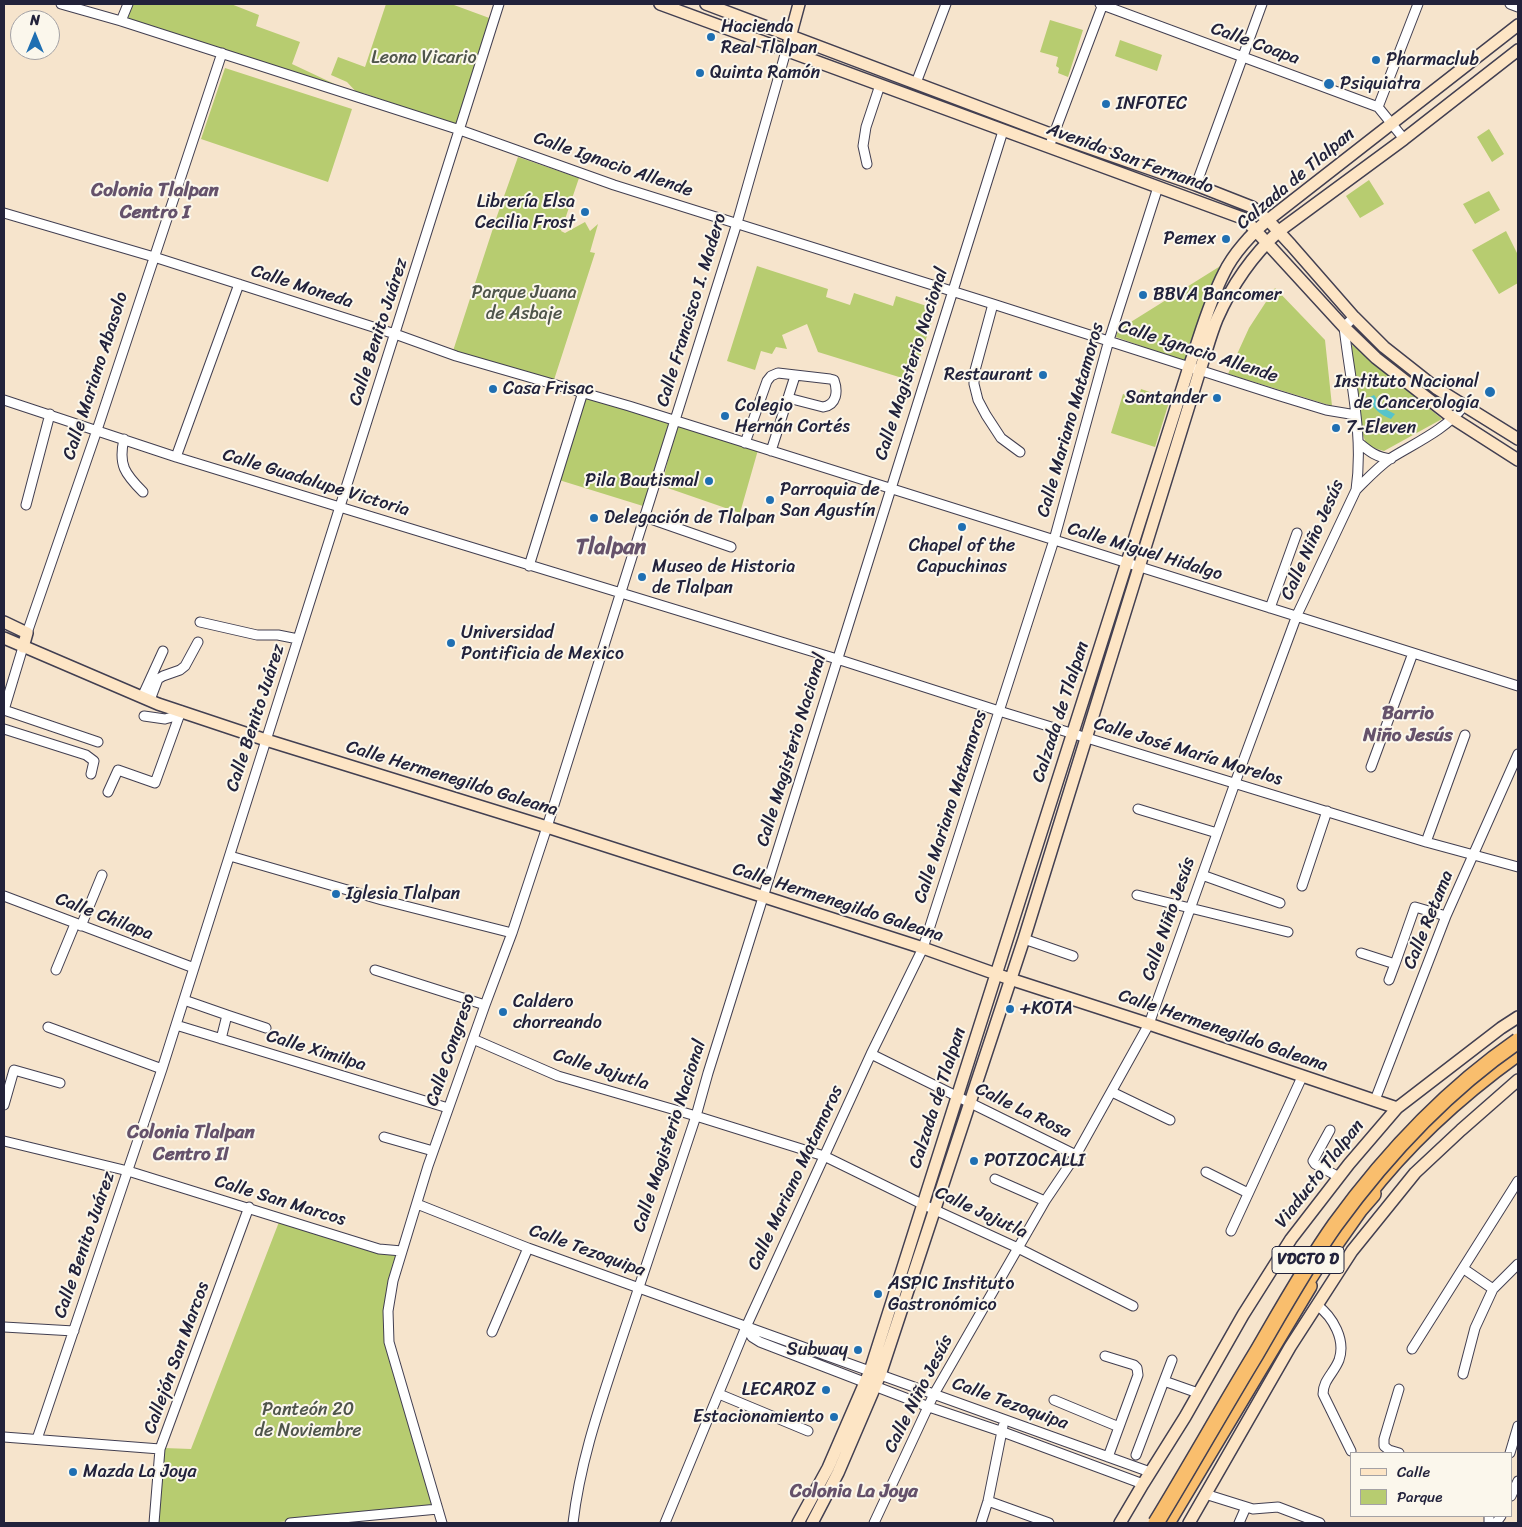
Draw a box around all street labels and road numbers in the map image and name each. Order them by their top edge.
street label: Calle Coapa [1208,18,1302,70]
street label: Avenida San Fernando [1044,119,1216,199]
street label: Calzada de Tlalpan [1233,123,1359,235]
street label: Calle Ignacio Allende [531,128,695,202]
street label: Calle Francisco I. Madero [652,211,732,409]
street label: Calle Benito Juárez [345,256,413,408]
street label: Calle Moneda [248,260,356,314]
street label: Calle Magisterio Nacional [871,265,953,463]
street label: Calle Mariano Abasolo [59,289,133,463]
street label: Calle Ignacio Allende [1115,316,1281,388]
street label: Calle Mariano Matamoros [1033,320,1109,520]
street label: Calle Guadalupe Victoria [220,444,412,522]
street label: Calle Niño Jesús [1277,477,1349,603]
street label: Calle Miguel Hidalgo [1065,518,1225,586]
street label: Calzada de Tlalpan [1028,639,1094,785]
street label: Calle Benito Juárez [222,642,290,794]
street label: Calle Magisterio Nacional [752,651,832,849]
street label: Calle Mariano Matamoros [910,708,992,906]
street label: Calle José María Morelos [1091,713,1285,791]
street label: Calle Hermenegildo Galeana [344,736,560,822]
street label: Calle Niño Jesús [1138,854,1200,984]
street label: Calle Hermenegildo Galeana [730,859,946,947]
street label: Calle Retama [1399,868,1459,972]
street label: Calle Chilapa [52,888,156,946]
street label: Calle Hermenegildo Galeana [1115,985,1331,1077]
street label: Calle Congreso [422,991,480,1109]
street label: Calzada de Tlalpan [905,1025,971,1171]
street label: Calle Ximilpa [264,1026,368,1076]
street label: Calle Magisterio Nacional [629,1037,711,1235]
street label: Calle Jojutla [550,1044,652,1096]
street label: Calle La Rosa [972,1079,1074,1143]
street label: Calle Mariano Matamoros [744,1082,848,1274]
street label: Viaducto Tlalpan [1271,1116,1369,1232]
street label: Calle Benito Juárez [50,1169,120,1321]
street label: Calle San Marcos [212,1171,348,1231]
street label: Calle Jojutla [931,1182,1031,1244]
street label: Calle Tezoquipa [526,1220,648,1282]
road number: VDCTO D [1272,1246,1344,1274]
street label: Callejón San Marcos [140,1279,214,1437]
street label: Calle Niño Jesús [880,1331,958,1457]
street label: Calle Tezoquipa [949,1373,1071,1435]

